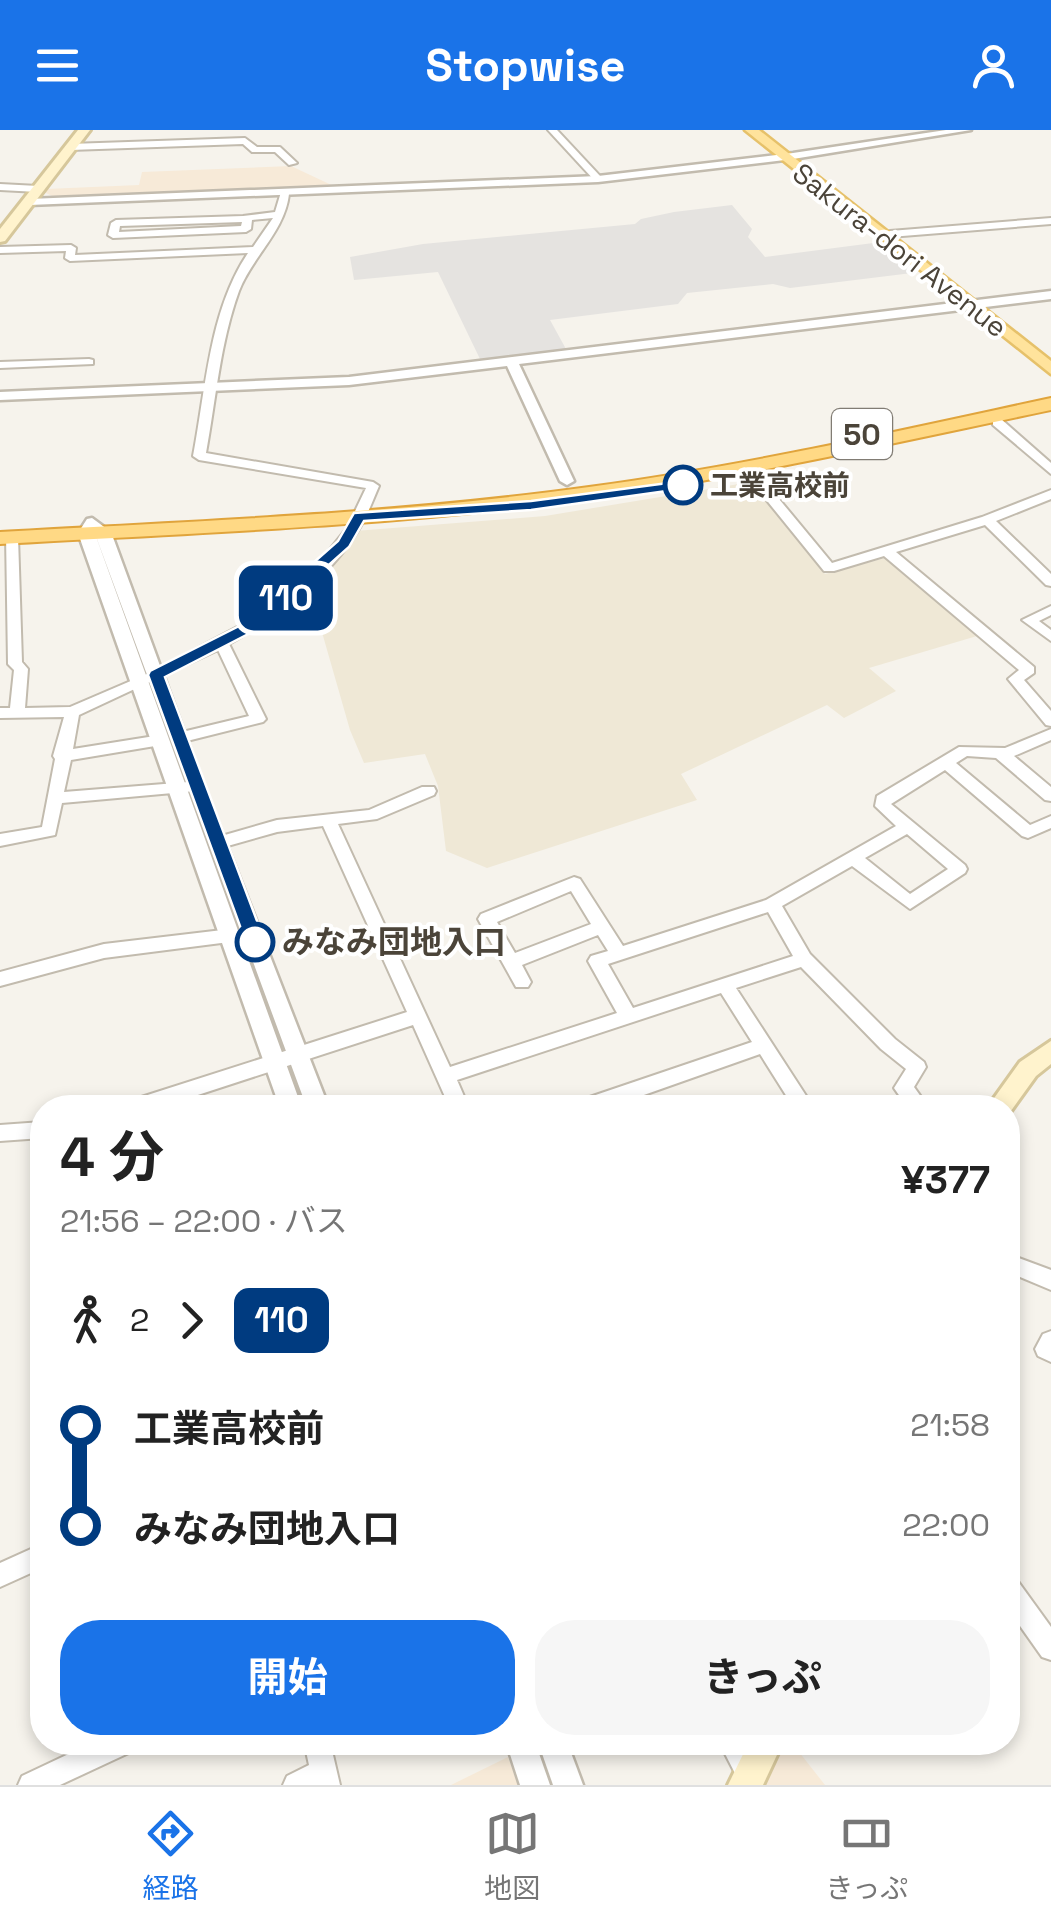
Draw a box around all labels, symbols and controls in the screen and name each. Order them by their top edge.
text: Stopwise [426,37,625,94]
icon: menu [30,38,85,93]
icon: person [966,38,1021,93]
street label: Sakura-dori Avenue [785,155,1015,345]
road number: 50 [832,409,892,459]
marker: 工業高校前 [664,466,702,504]
place label: 工業高校前 [710,467,850,503]
line badge: 110 [228,566,344,630]
text: 110 [259,576,313,620]
place label: みなみ団地入口 [282,922,506,962]
marker: みなみ団地入口 [236,923,274,961]
text: 4 分 [60,1122,164,1192]
text: ¥377 [901,1156,990,1204]
text: 21:56 – 22:00 · バス [60,1201,348,1241]
icon: walk [60,1293,115,1348]
icon: forward [164,1293,219,1348]
text: 110 [254,1298,309,1342]
text: 2 [130,1300,149,1340]
text: 工業高校前 [134,1405,324,1453]
text: 21:58 [910,1405,990,1445]
text: みなみ団地入口 [134,1505,400,1553]
text: 22:00 [902,1505,990,1545]
button: 開始 [60,1620,515,1735]
button: きっぷ [535,1620,990,1735]
tab: 経路 [143,1806,199,1906]
tab: 地図 [484,1806,540,1906]
tab: きっぷ [825,1806,908,1906]

